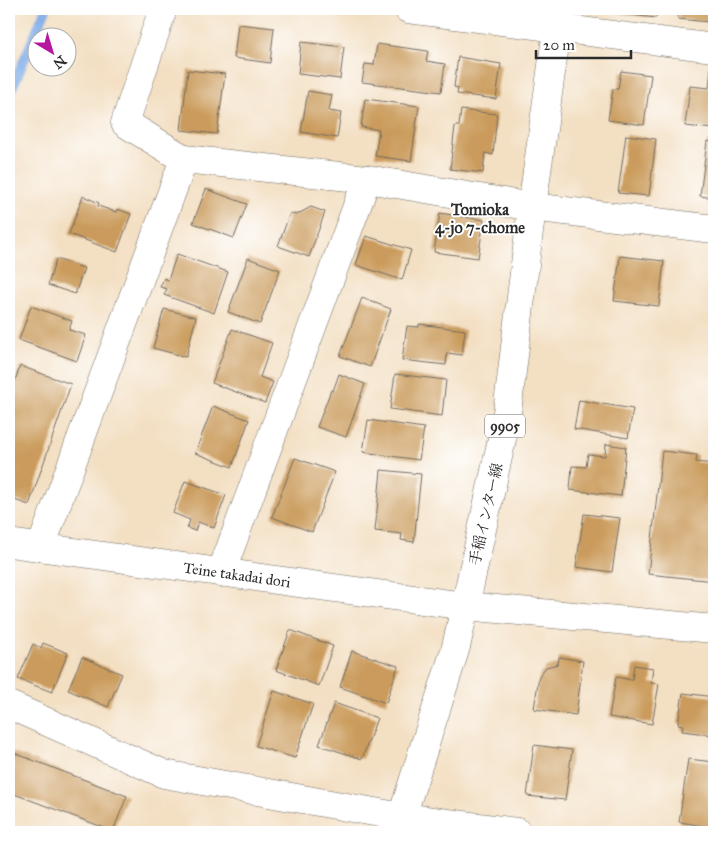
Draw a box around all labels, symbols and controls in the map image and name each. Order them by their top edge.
north arrow [28,28,78,78]
scale bar [536,28,630,60]
text: 20 m [543,36,575,54]
text: N [50,51,70,72]
district label: Tomioka 4-jo 7-chome [435,200,525,238]
road number: 9905 [485,414,525,438]
street label: 手稲インター線 [465,461,507,567]
street label: Teine takadai dori [182,559,292,591]

